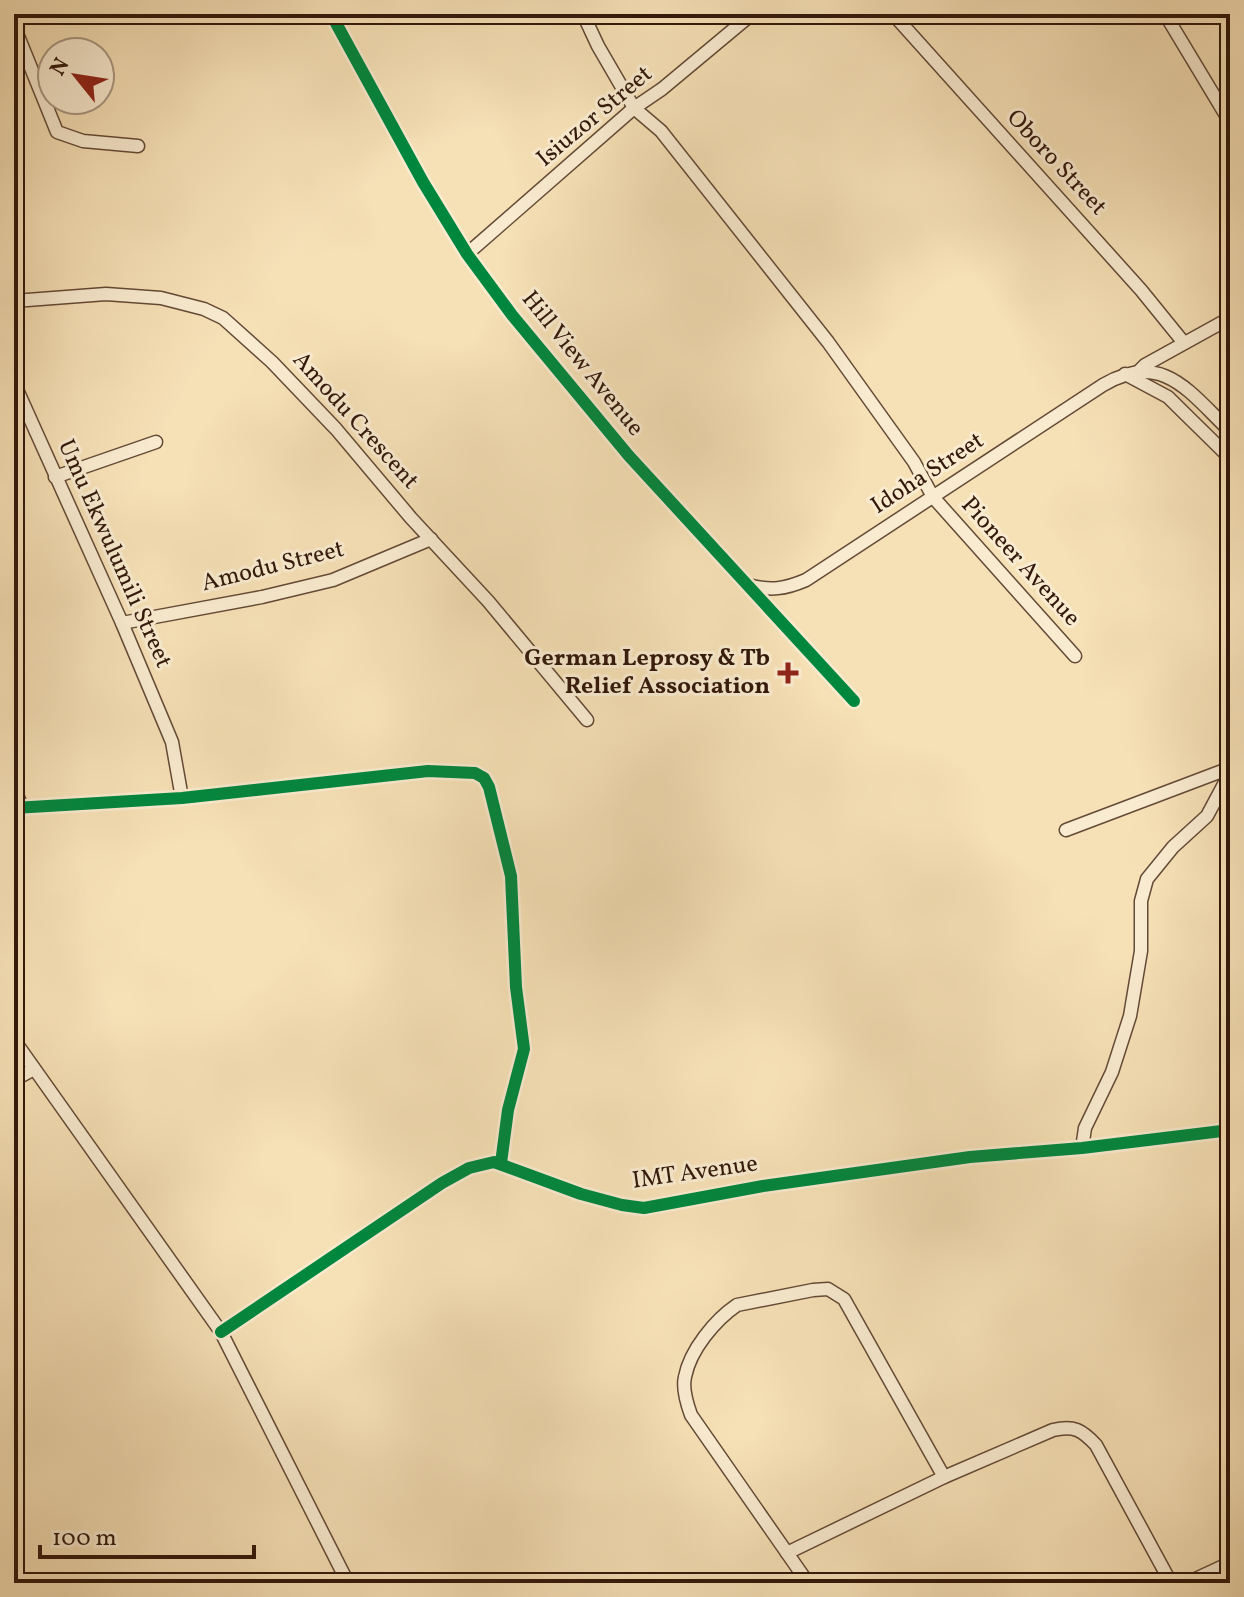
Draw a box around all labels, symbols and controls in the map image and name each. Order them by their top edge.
north arrow [36,36,116,116]
text: N [43,53,78,82]
street label: Isiuzor Street [530,58,660,176]
street label: Oboro Street [998,102,1114,224]
street label: Hill View Avenue [513,284,651,444]
street label: Amodu Crescent [284,345,426,497]
street label: Idoha Street [865,425,991,523]
street label: Umu Ekwulumili Street [48,434,180,674]
street label: Pioneer Avenue [952,490,1088,634]
street label: Amodu Street [198,533,348,601]
place label: German Leprosy & Tb Relief Association [524,642,770,704]
marker: German Leprosy & Tb Relief Association [777,662,799,684]
street label: IMT Avenue [630,1147,760,1199]
scale bar [40,1509,254,1559]
text: 100 m [52,1522,117,1556]

